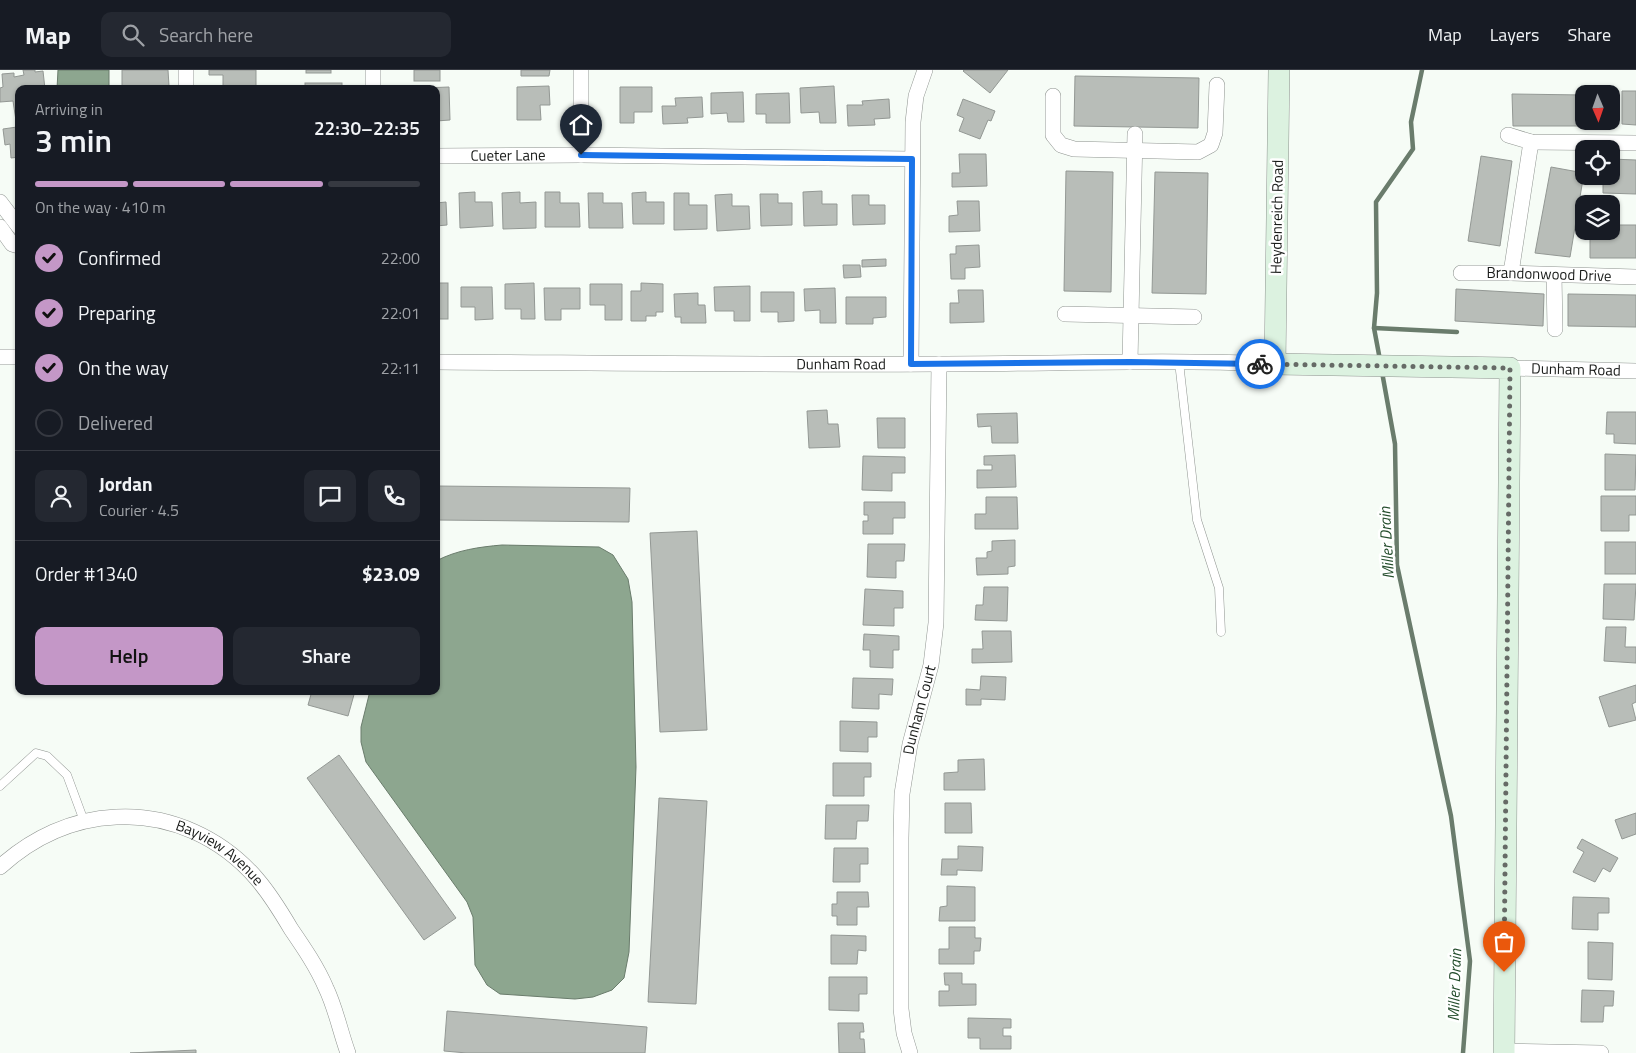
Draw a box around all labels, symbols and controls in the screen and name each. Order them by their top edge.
search box [101,12,451,57]
text: Map [25,17,71,53]
text: Search here [159,20,253,49]
icon: search [119,21,147,49]
text: Map [1428,21,1462,48]
text: Layers [1490,21,1539,48]
text: Share [1567,21,1611,48]
north arrow [1575,85,1620,130]
map controls [1575,85,1620,240]
text: Arriving in [35,97,103,121]
pin [560,104,602,155]
icon: home [567,111,595,139]
text: 22:30–22:35 [314,113,420,142]
text: 3 min [35,116,112,164]
button: locate [1575,140,1620,185]
street label: Cueter Lane [470,143,546,167]
street label: Heydenreich Road [1264,160,1289,274]
text: On the way · 410 m [35,195,166,219]
button: layers [1575,195,1620,240]
text: Confirmed [78,243,161,272]
icon: check [35,244,63,272]
text: 22:00 [381,246,420,270]
street label: Brandonwood Drive [1486,261,1612,287]
text: Preparing [78,298,155,327]
icon: check [35,299,63,327]
text: 22:01 [381,301,420,325]
courier [1235,339,1285,389]
icon: bike [1246,350,1274,378]
street label: Dunham Road [796,352,886,375]
text: On the way [78,353,169,382]
icon: check [35,354,63,382]
text: 22:11 [381,356,420,380]
street label: Dunham Road [1531,357,1621,382]
text: Delivered [78,408,153,437]
text: Jordan [99,469,152,498]
button: person [35,470,87,522]
button: chat [304,470,356,522]
button: phone [368,470,420,522]
text: Courier · 4.5 [99,498,179,522]
water label: Miller Drain [1372,505,1400,580]
text: Order #1340 [35,559,137,588]
text: $23.09 [362,559,420,588]
button: Help [35,627,223,685]
button: Share [233,627,420,685]
street label: Dunham Court [896,662,942,756]
street label: Bayview Avenue [173,814,270,890]
pin [1483,921,1525,972]
icon: bag [1490,928,1518,956]
water label: Miller Drain [1441,947,1467,1022]

